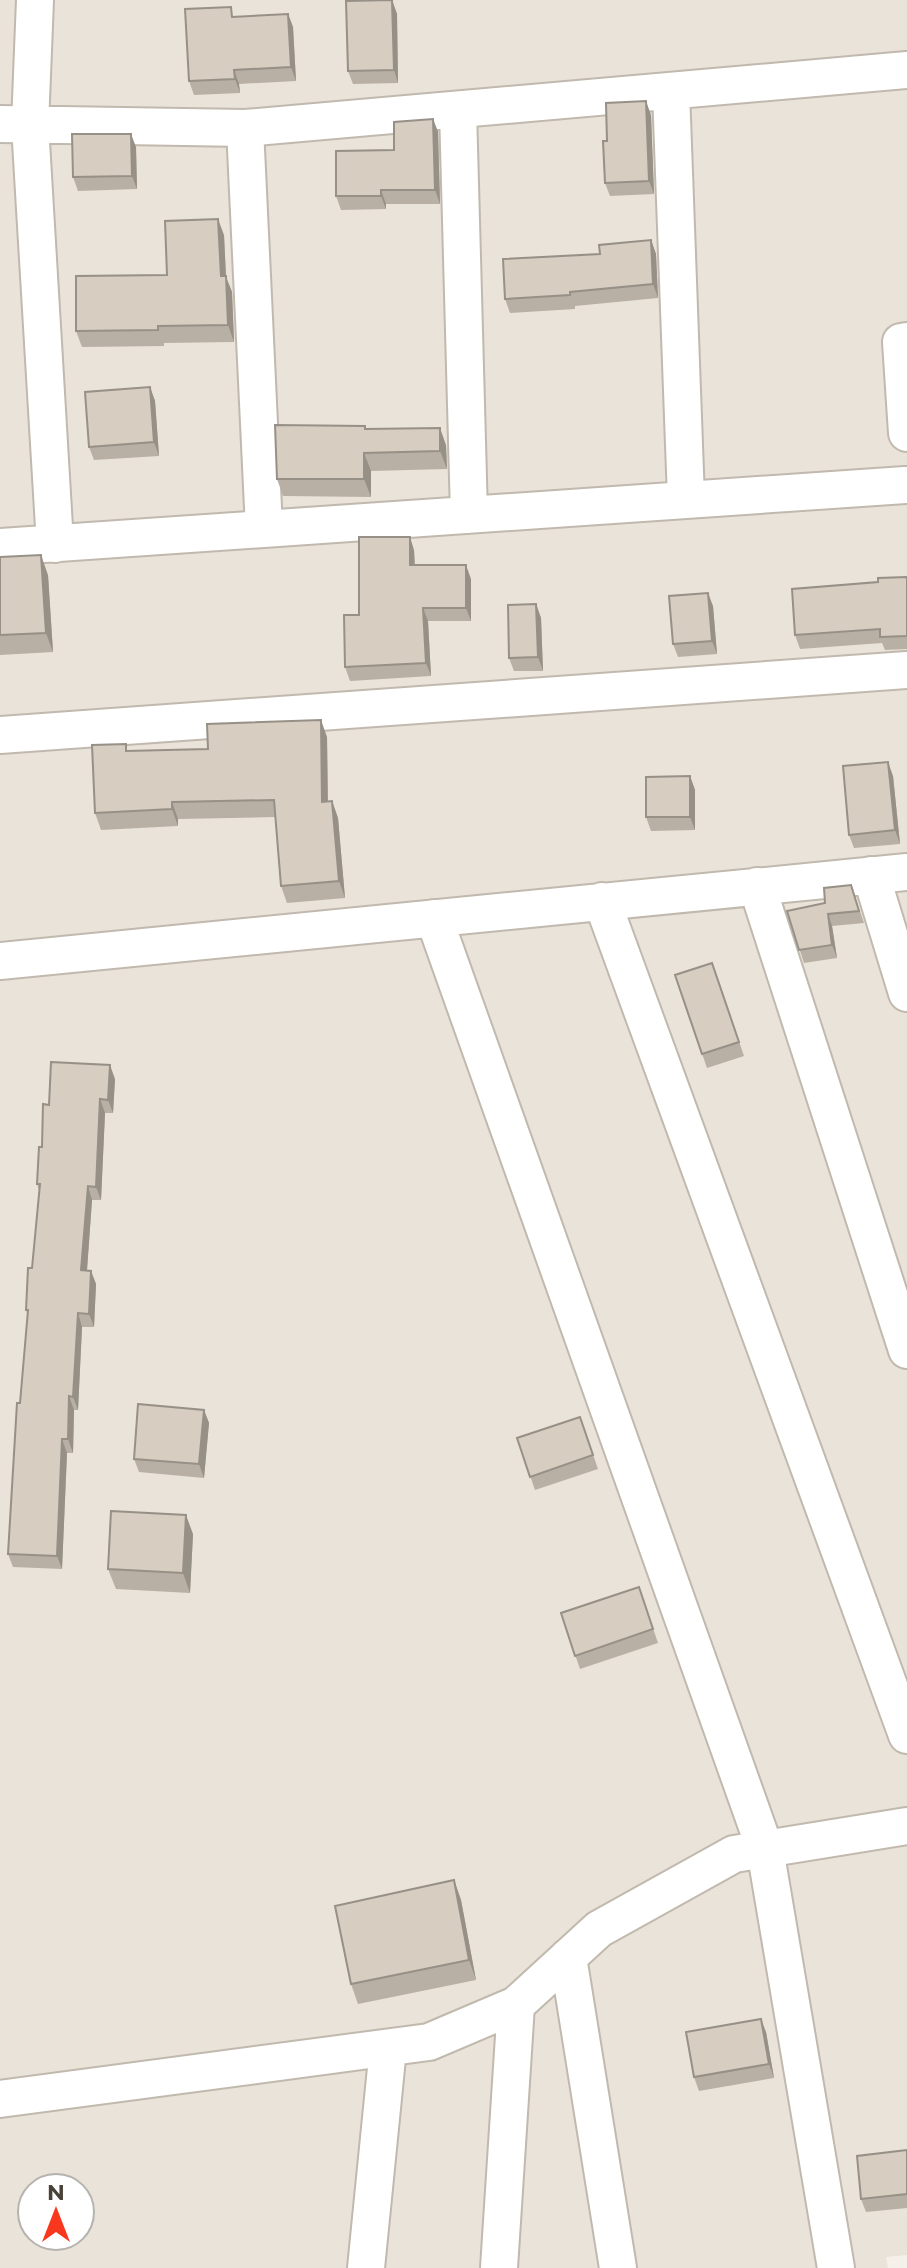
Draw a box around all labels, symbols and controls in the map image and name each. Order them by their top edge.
north arrow [16,2172,96,2252]
text: N [47,2179,65,2206]

